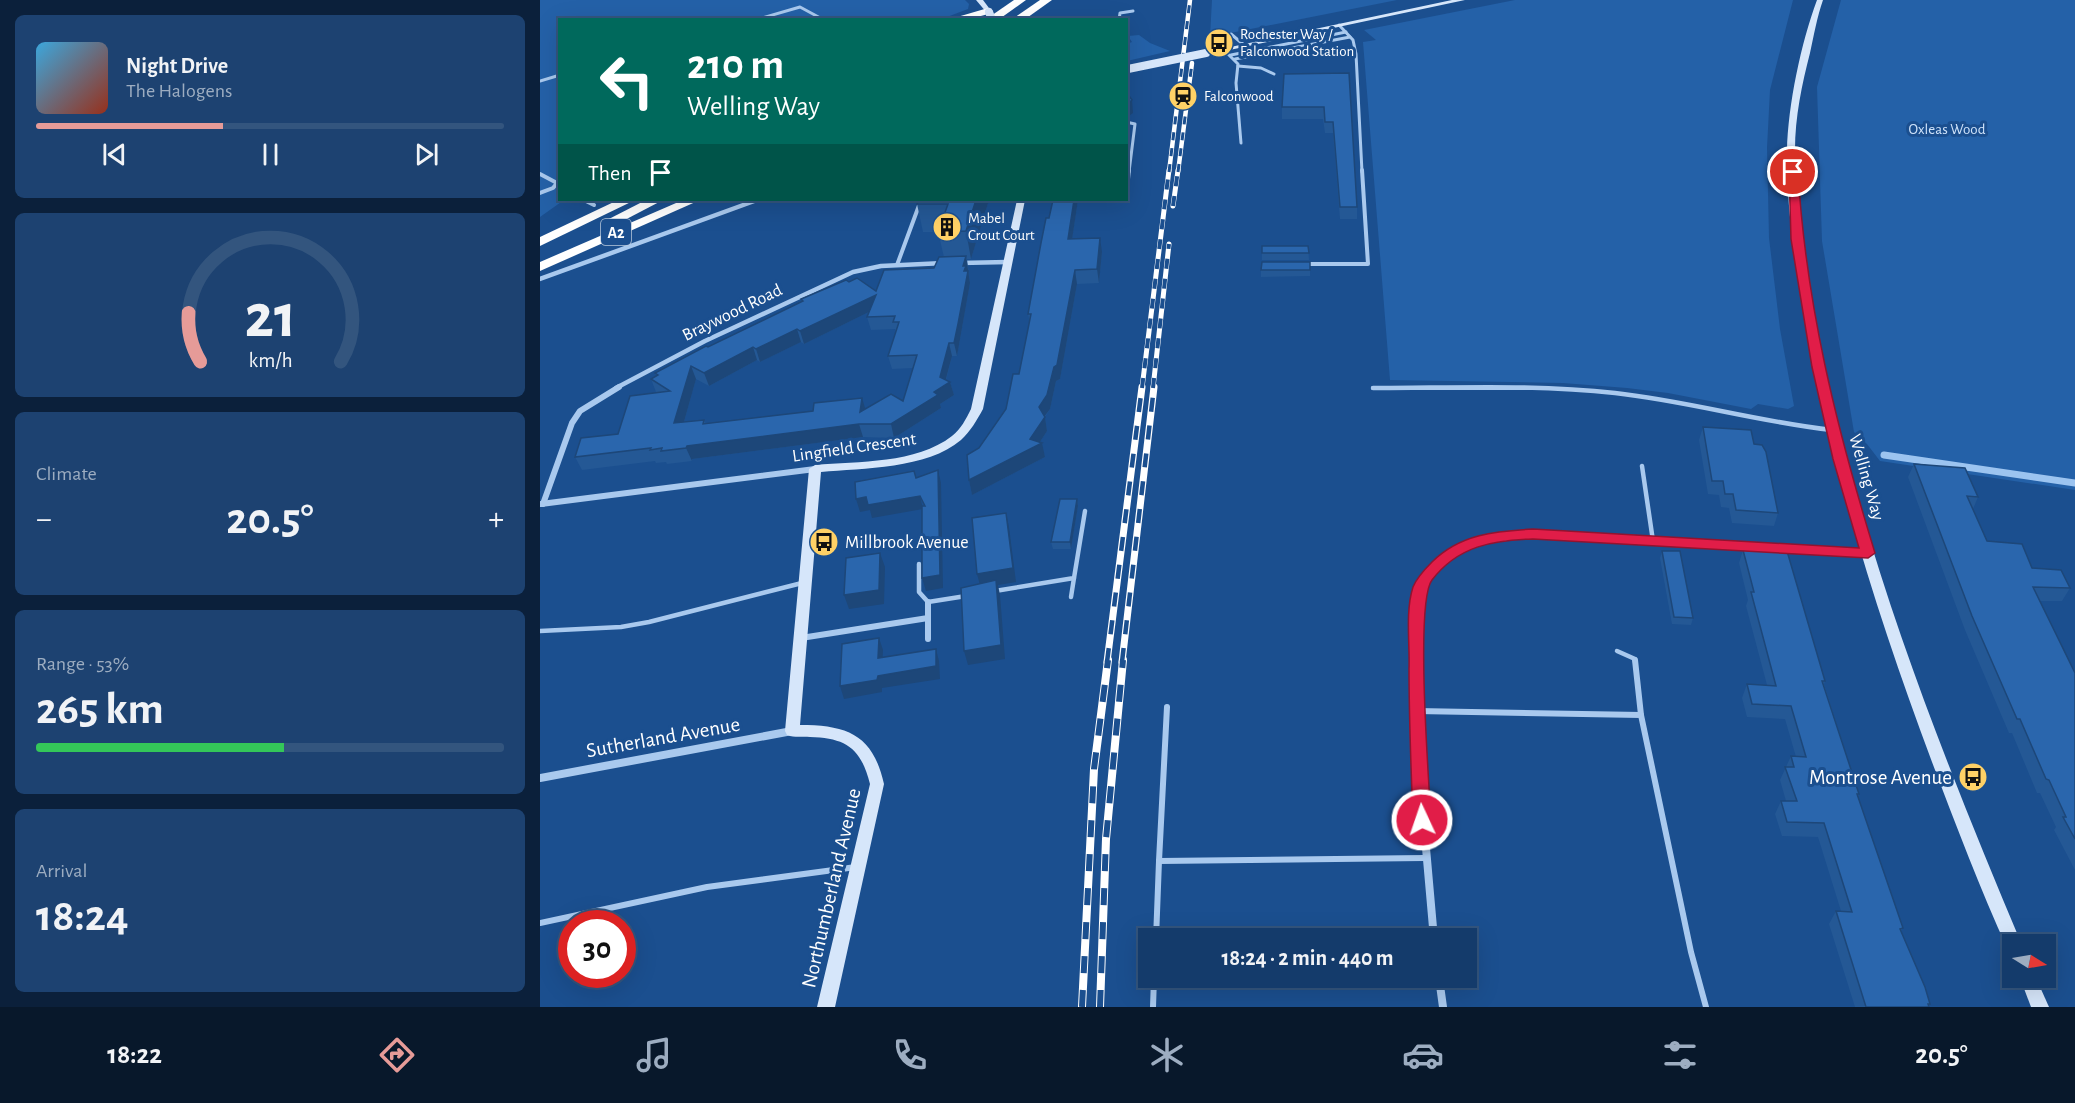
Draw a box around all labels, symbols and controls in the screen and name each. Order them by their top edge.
bus stop icon: Rochester Way / Falconwood Station [1203,27,1235,59]
place label: Rochester Way / Falconwood Station [1240,27,1354,59]
icon: left [588,42,666,120]
text: 210 m [687,44,784,86]
text: Night Drive [126,55,228,77]
station icon: Falconwood [1167,80,1199,112]
text: The Halogens [126,81,232,101]
place label: Falconwood [1204,89,1274,104]
text: Welling Way [687,93,820,120]
park label: Oxleas Wood [1909,122,1986,137]
icon: previous [98,138,131,171]
icon: pause [254,138,287,171]
icon: next [410,138,443,171]
pin [1767,146,1818,197]
icon: arrive [1776,155,1809,188]
icon: arrive [644,156,677,189]
text: Then [588,162,632,184]
building icon: Mabel Crout Court [931,211,963,243]
place label: Mabel Crout Court [968,211,1035,243]
road number: A2 [601,219,631,245]
street label: Braywood Road [680,281,785,345]
text: 21 [244,286,296,348]
text: km/h [248,351,292,372]
street label: Lingfield Crescent [791,430,917,466]
street label: Welling Way [1845,432,1887,523]
text: Climate [36,464,97,484]
text: 20.5° [226,497,314,542]
text: − [36,503,52,536]
text: + [488,503,504,536]
bus stop icon: Millbrook Avenue [808,526,840,558]
place label: Millbrook Avenue [845,534,969,552]
text: Range · 53% [36,654,129,674]
text: 265 km [36,687,164,732]
street label: Sutherland Avenue [585,714,742,761]
bus stop icon: Montrose Avenue [1957,761,1989,793]
place label: Montrose Avenue [1809,767,1952,788]
street label: Northumberland Avenue [798,786,865,990]
position arrow [1390,788,1454,852]
text: Arrival [36,861,87,881]
text: 18:24 [36,894,129,939]
speed limit sign: 30 [558,910,636,988]
north arrow [2002,934,2056,988]
map controls [2002,934,2056,988]
text: 18:24 · 2 min · 440 m [1221,947,1394,969]
icon: directions [376,1034,418,1076]
icon: music [633,1034,675,1076]
icon: phone [889,1034,931,1076]
icon: climate [1146,1034,1188,1076]
icon: car [1402,1034,1444,1076]
icon: filters [1659,1034,1701,1076]
text: 18:22 [107,1041,162,1068]
text: 20.5° [1915,1041,1968,1068]

